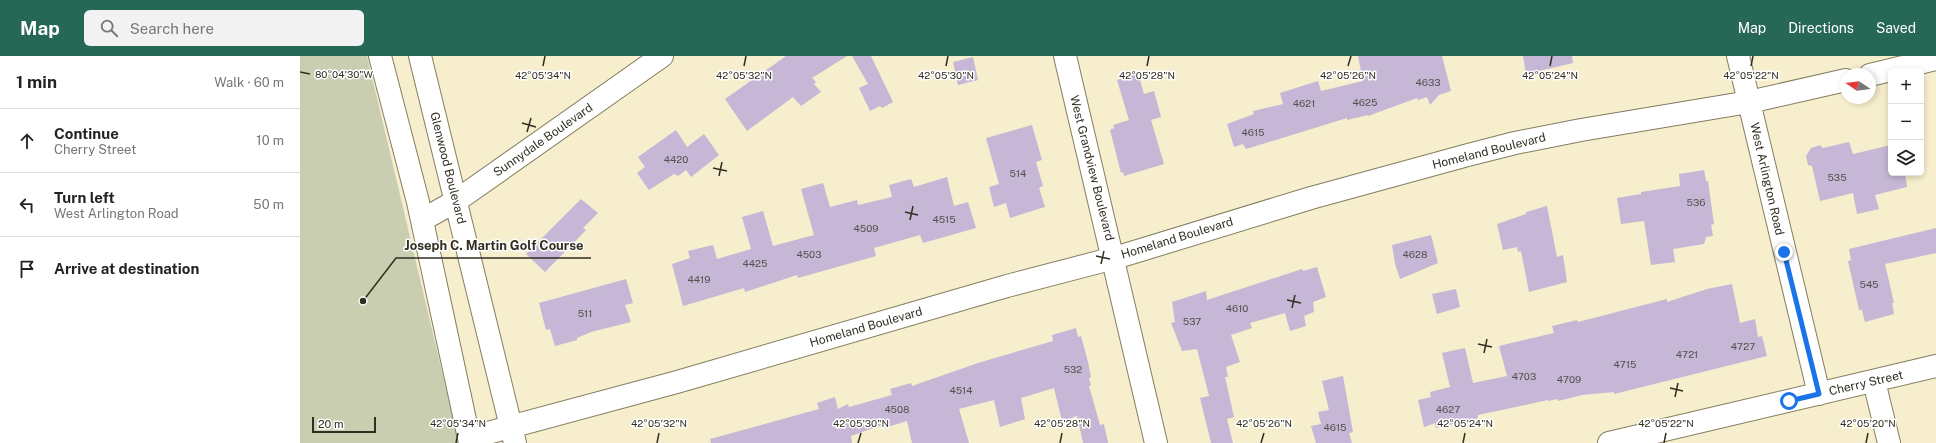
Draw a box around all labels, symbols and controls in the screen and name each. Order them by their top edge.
search box [84,10,364,46]
text: Map [20,17,60,39]
icon: search [98,17,120,39]
text: Search here [130,20,214,37]
text: Map [1738,20,1766,36]
text: Directions [1788,20,1854,36]
text: Saved [1876,20,1916,36]
text: 80°04'30"W [315,68,374,80]
north arrow [1840,68,1876,104]
map controls [1888,68,1924,176]
button: + [1888,68,1924,104]
text: 42°05'34"N [515,69,571,81]
text: 42°05'32"N [716,69,772,81]
text: 42°05'30"N [918,69,974,81]
text: 42°05'28"N [1119,69,1175,81]
text: 42°05'26"N [1320,69,1376,81]
text: 42°05'24"N [1522,69,1578,81]
text: 42°05'22"N [1723,69,1779,81]
text: 1 min [16,72,57,92]
text: Walk · 60 m [214,75,284,90]
house number: 4633 [1416,76,1440,88]
street label: West Grandview Boulevard [1067,94,1117,242]
house number: 4625 [1353,96,1377,108]
house number: 4621 [1293,97,1315,109]
street label: Sunnydale Boulevard [491,100,595,180]
button: − [1888,104,1924,140]
street label: Glenwood Boulevard [427,111,469,225]
street label: West Arlington Road [1747,121,1787,237]
text: Continue [54,125,119,142]
house number: 4615 [1242,126,1265,138]
icon: ahead [16,130,38,152]
street label: Homeland Boulevard [1431,130,1547,172]
text: 10 m [256,133,284,148]
button: layers [1888,140,1924,176]
text: Cherry Street [54,142,136,157]
house number: 4420 [664,153,688,165]
house number: 514 [1010,167,1026,179]
house number: 535 [1827,171,1847,183]
text: Turn left [54,189,115,206]
icon: left [16,194,38,216]
house number: 536 [1687,196,1705,208]
text: 50 m [253,197,284,212]
text: West Arlington Road [54,206,179,221]
house number: 4515 [932,213,956,225]
street label: Homeland Boulevard [1119,214,1235,262]
house number: 4509 [854,222,878,234]
callout: Joseph C. Martin Golf Course [396,233,591,258]
text: Joseph C. Martin Golf Course [404,238,584,253]
route end [1775,243,1793,261]
house number: 4503 [797,248,821,260]
house number: 4628 [1403,248,1427,260]
house number: 4425 [743,257,767,269]
icon: arrive [16,258,38,280]
text: Arrive at destination [54,260,199,277]
house number: 4419 [688,273,710,285]
house number: 545 [1859,278,1879,290]
house number: 4610 [1226,302,1248,314]
street label: Homeland Boulevard [808,304,924,350]
house number: 511 [578,307,592,319]
house number: 537 [1183,315,1201,327]
house number: 4727 [1731,340,1755,352]
house number: 4721 [1676,348,1698,360]
house number: 4715 [1614,358,1636,370]
house number: 532 [1064,363,1082,375]
street label: Cherry Street [1827,368,1905,398]
house number: 4703 [1512,370,1536,382]
house number: 4709 [1557,373,1581,385]
house number: 4514 [950,384,972,396]
route start [1780,392,1798,410]
house number: 4508 [884,403,910,415]
house number: 4627 [1436,403,1460,415]
scale bar [312,415,376,434]
text: 42°05'34"N [430,417,486,429]
text: 42°05'32"N [631,417,687,429]
text: 42°05'30"N [833,417,889,429]
text: 42°05'28"N [1034,417,1090,429]
text: 42°05'26"N [1236,417,1292,429]
text: 42°05'24"N [1437,417,1493,429]
text: 42°05'22"N [1638,417,1694,429]
text: 42°05'20"N [1840,417,1896,429]
text: 20 m [318,418,343,430]
house number: 4615 [1324,421,1347,433]

